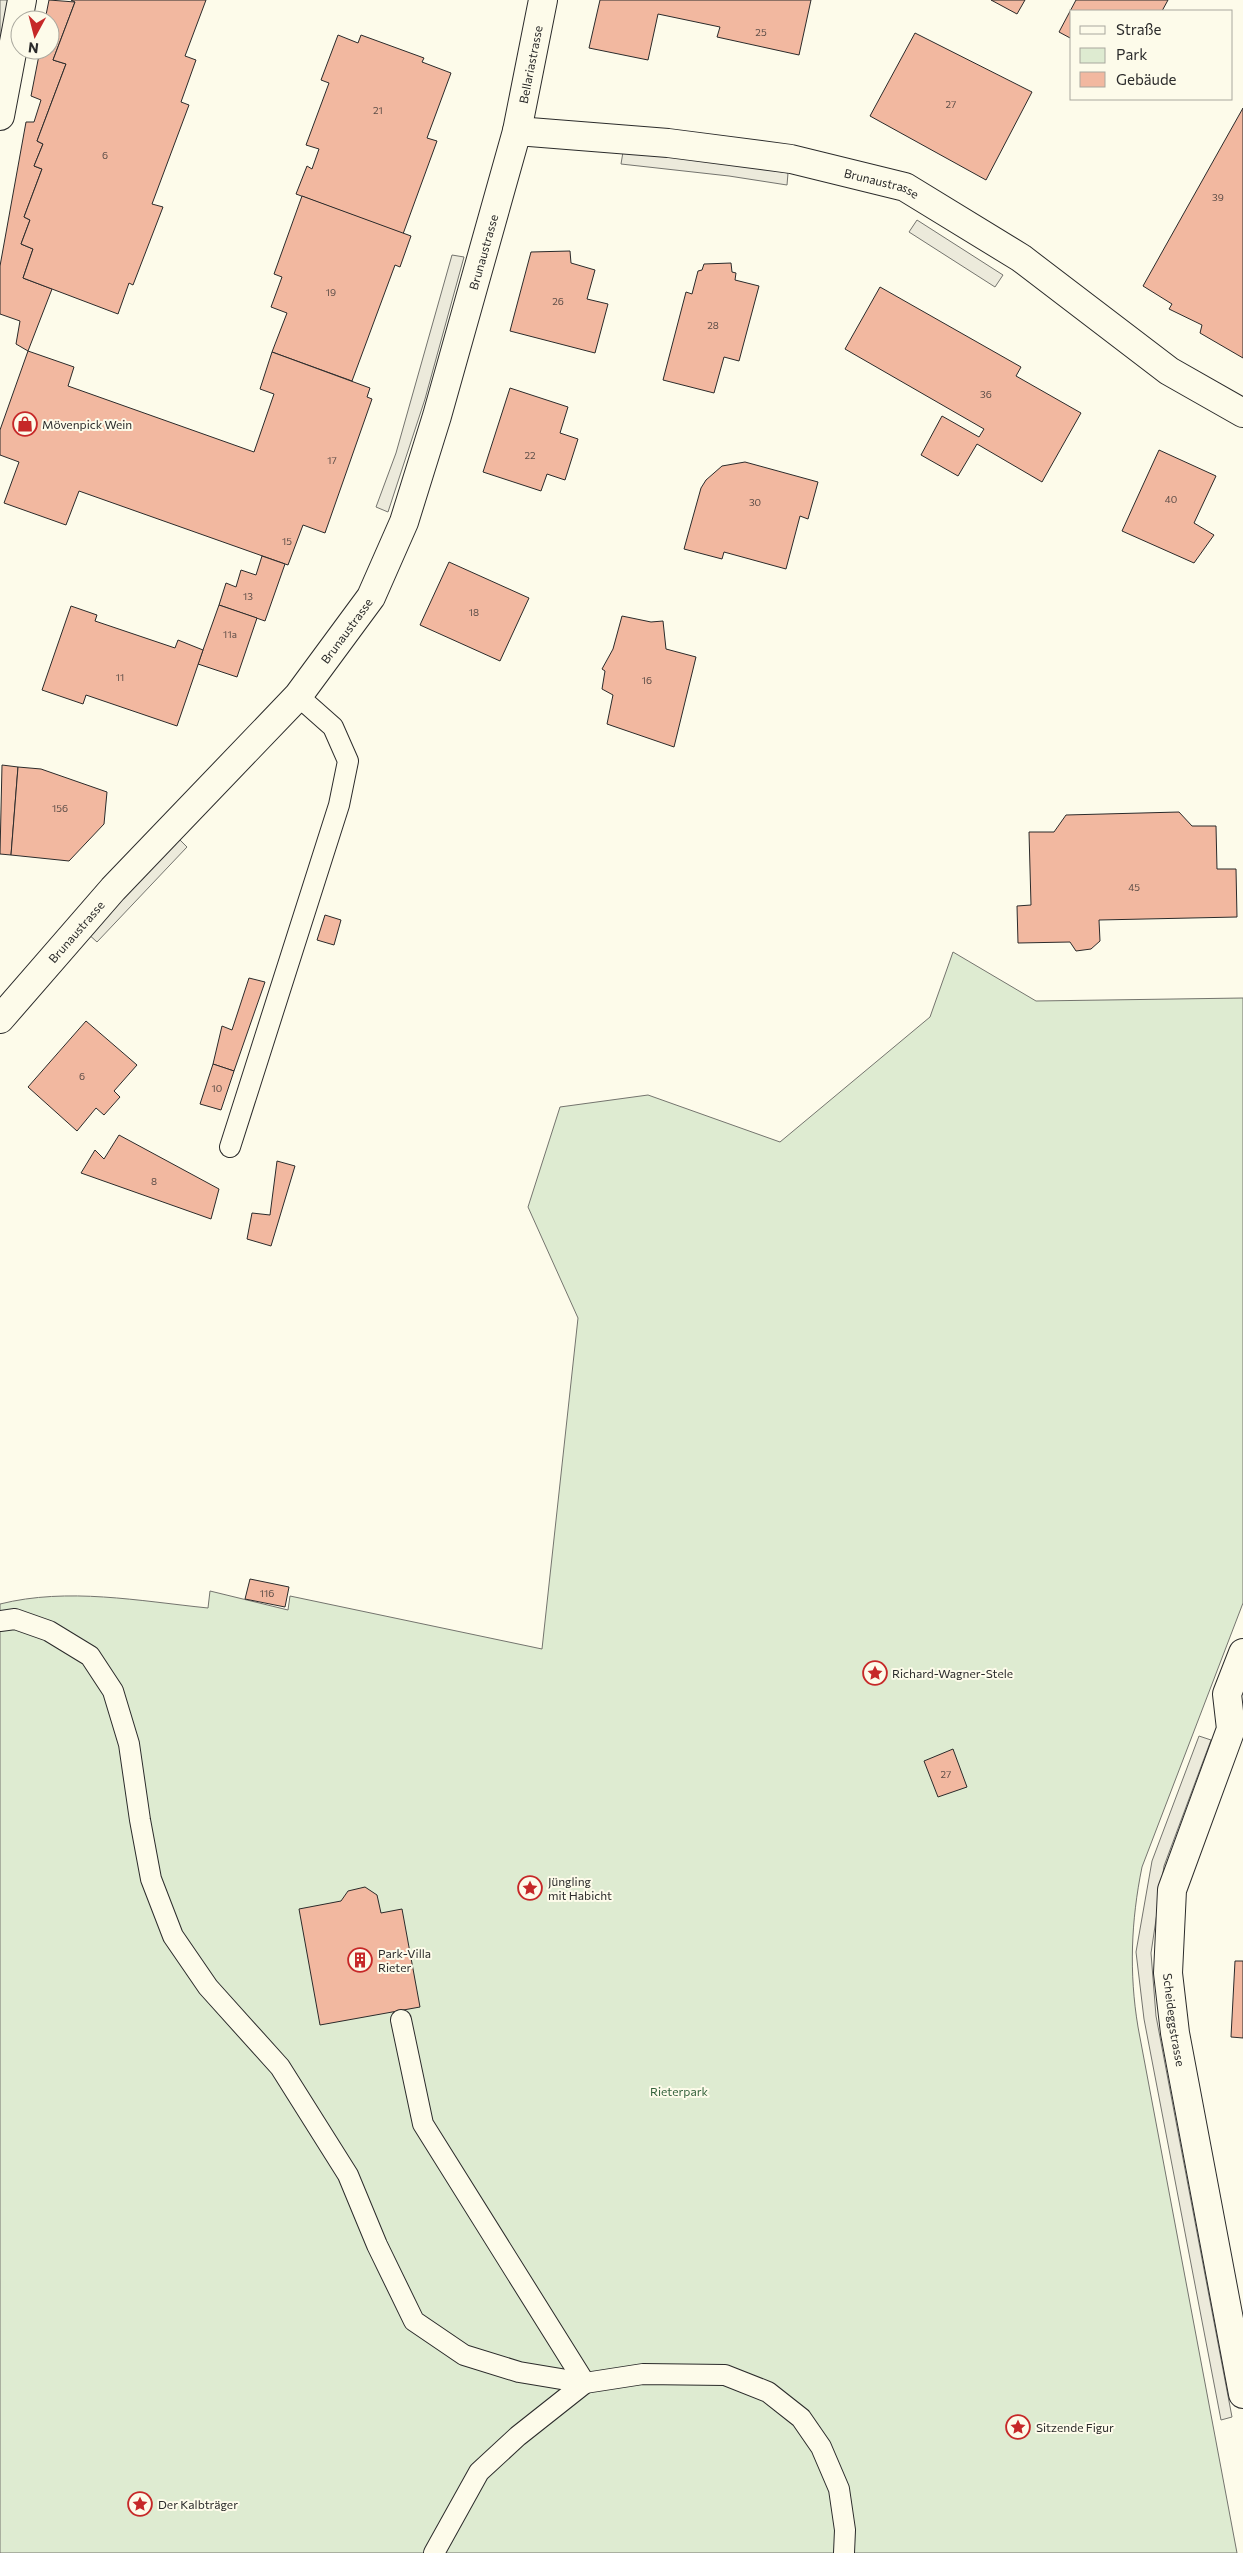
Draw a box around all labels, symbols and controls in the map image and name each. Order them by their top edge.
north arrow [10,10,60,60]
legend [1070,10,1233,100]
text: Straße [1116,20,1162,38]
street label: Bellariastrasse [516,24,545,105]
house number: 25 [755,26,767,38]
text: N [27,39,40,57]
text: Park [1116,45,1147,63]
text: Gebäude [1116,70,1177,88]
house number: 27 [946,98,956,110]
house number: 21 [373,104,383,116]
house number: 6 [102,149,108,161]
street label: Brunaustrasse [843,165,922,201]
house number: 39 [1212,191,1224,203]
street label: Brunaustrasse [466,213,500,291]
house number: 19 [326,286,336,298]
house number: 26 [552,295,564,307]
house number: 28 [707,319,719,331]
house number: 36 [980,388,992,400]
shop icon: Mövenpick Wein [12,411,38,437]
place label: Mövenpick Wein [42,417,132,431]
house number: 22 [524,449,536,461]
house number: 17 [327,454,337,466]
house number: 40 [1165,493,1177,505]
house number: 30 [749,496,761,508]
house number: 15 [282,535,292,547]
house number: 13 [243,590,253,602]
street label: Brunaustrasse [318,595,375,666]
house number: 18 [469,606,479,618]
house number: 11a [223,628,237,640]
house number: 11 [116,671,124,683]
house number: 16 [642,674,652,686]
house number: 156 [52,802,68,814]
house number: 45 [1128,881,1140,893]
street label: Brunaustrasse [45,898,107,965]
house number: 6 [79,1070,85,1082]
house number: 10 [212,1082,222,1094]
house number: 8 [151,1175,157,1187]
house number: 116 [260,1587,274,1599]
place icon: Richard-Wagner-Stele [862,1660,888,1686]
place label: Richard-Wagner-Stele [892,1666,1013,1680]
house number: 27 [941,1768,951,1780]
place label: Jüngling mit Habicht [548,1874,612,1902]
place icon: Jüngling mit Habicht [517,1875,543,1901]
place label: Park-Villa Rieter [378,1946,431,1974]
building icon: Park-Villa Rieter [347,1947,373,1973]
street label: Scheideggstrasse [1161,1972,1188,2068]
park label: Rieterpark [650,2084,708,2098]
place icon: Sitzende Figur [1005,2414,1031,2440]
place label: Sitzende Figur [1036,2420,1114,2434]
place icon: Der Kalbträger [127,2491,153,2517]
place label: Der Kalbträger [158,2497,238,2511]

